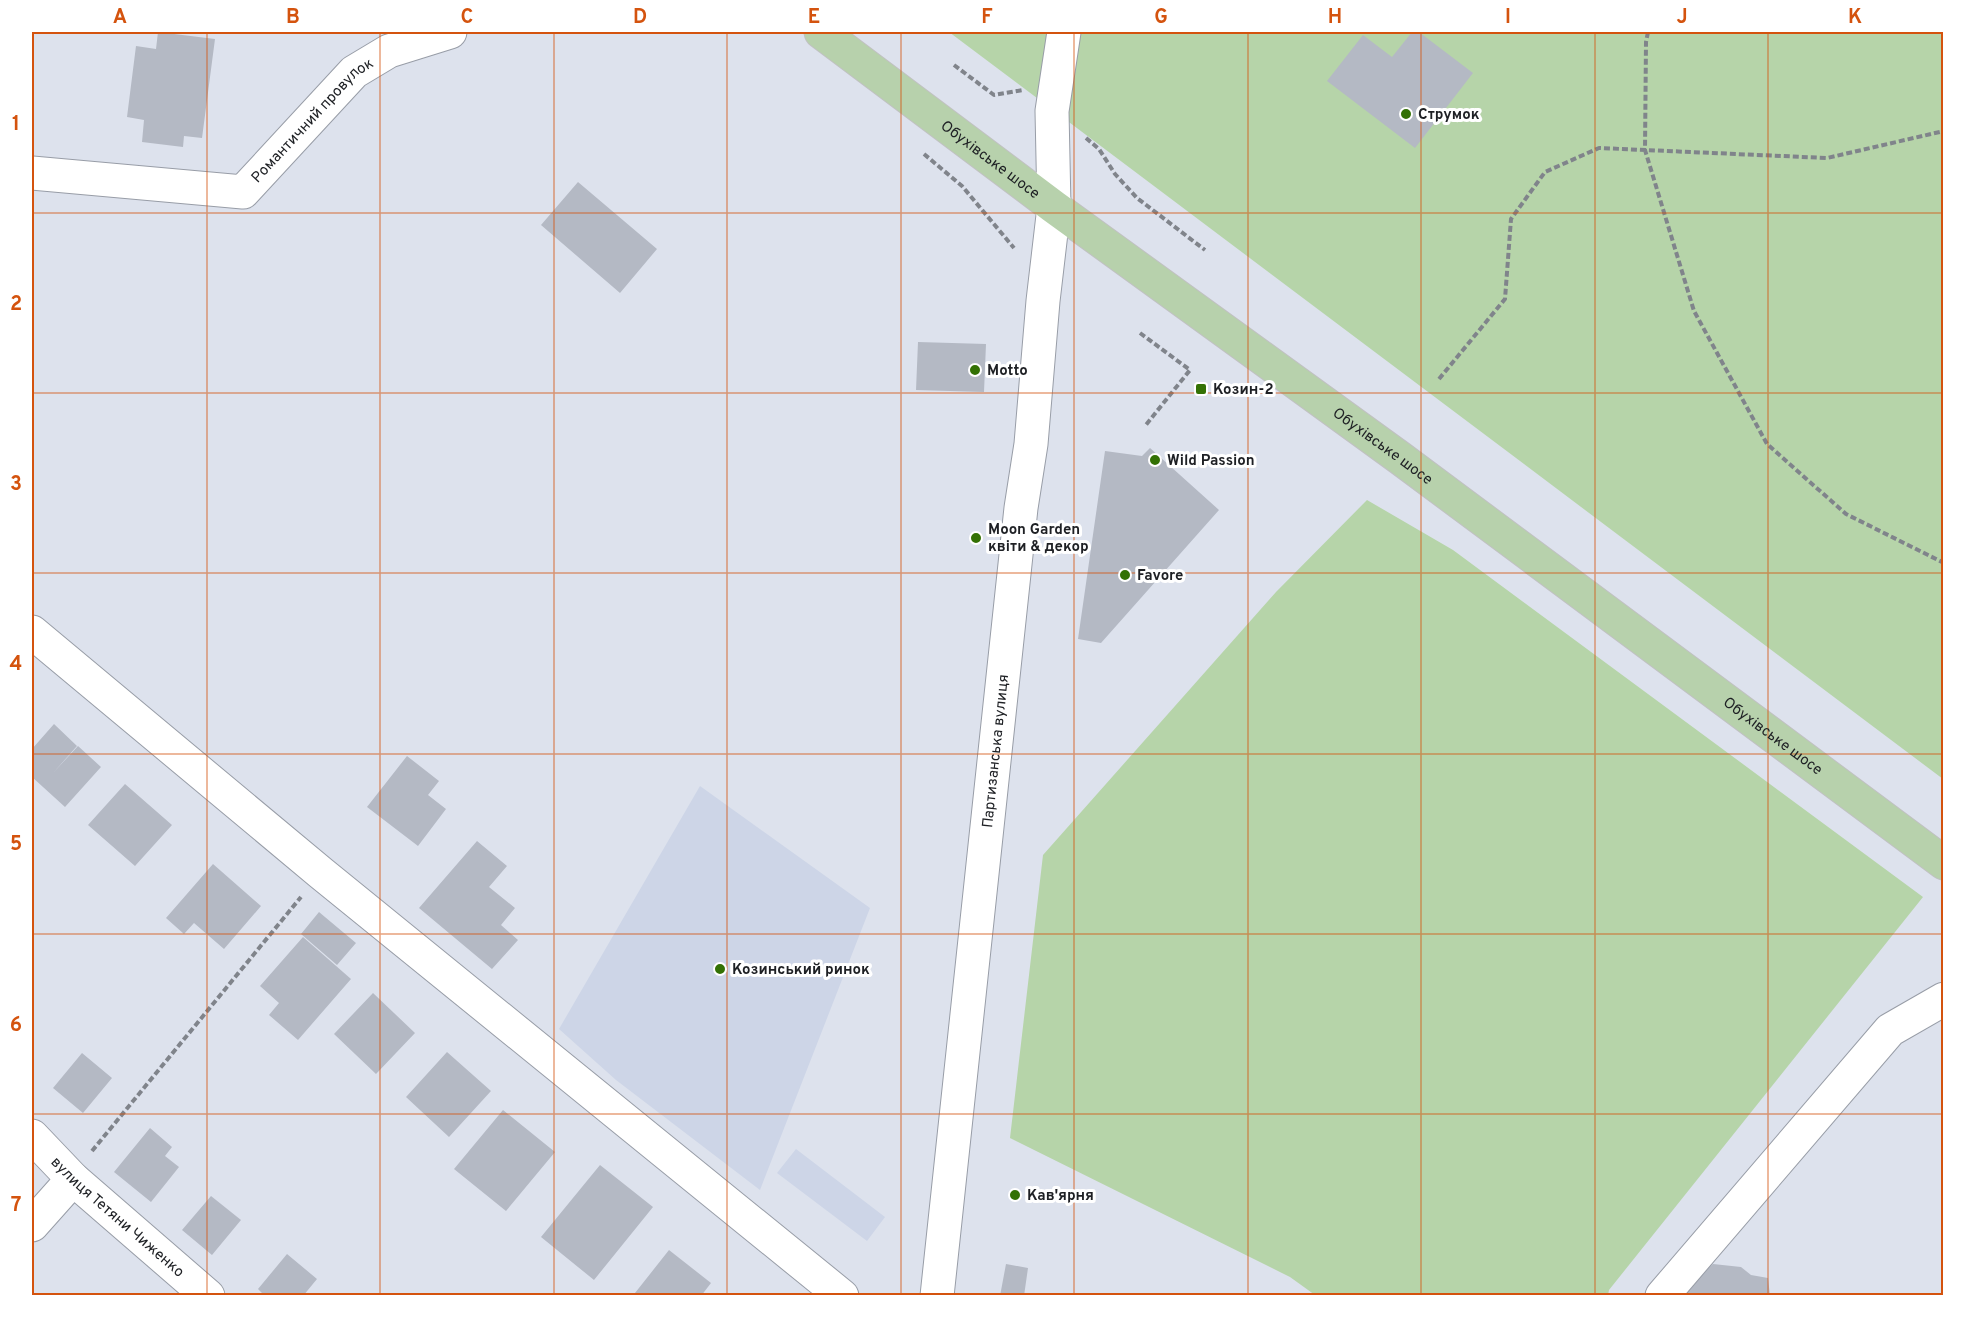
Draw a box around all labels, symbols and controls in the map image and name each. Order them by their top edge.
text: A [113,5,127,31]
text: B [286,5,300,31]
text: C [461,5,473,31]
text: D [633,5,647,31]
text: E [808,5,820,31]
text: F [981,5,993,31]
text: G [1154,5,1168,31]
text: H [1328,5,1342,31]
text: I [1505,5,1511,31]
text: J [1676,5,1688,31]
text: K [1848,5,1862,31]
street label: Романтичний провулок [248,54,377,188]
place label: Струмок [1418,106,1480,125]
marker: Струмок [1399,107,1413,121]
text: 1 [12,112,20,138]
street label: Обухівське шосе [936,117,1043,204]
text: 2 [10,292,22,318]
place label: Motto [987,362,1028,381]
marker: Motto [968,363,982,377]
place label: Козин-2 [1213,381,1274,400]
marker: Козин-2 [1194,382,1208,396]
street label: Обухівське шосе [1328,404,1436,490]
place label: Wild Passion [1167,452,1255,471]
marker: Wild Passion [1148,453,1162,467]
text: 3 [10,472,22,498]
place label: Moon Garden квіти & декор [988,521,1089,557]
marker: Moon Garden квіти & декор [969,531,983,545]
place label: Favore [1137,567,1183,586]
marker: Favore [1118,568,1132,582]
text: 4 [10,652,22,678]
street label: Партизанська вулиця [979,673,1014,829]
street label: Обухівське шосе [1719,694,1826,780]
text: 5 [10,832,22,858]
place label: Козинський ринок [732,961,870,980]
marker: Козинський ринок [713,962,727,976]
text: 6 [10,1013,22,1039]
street label: вулиця Тетяни Чиженко [46,1153,188,1282]
place label: Кав'ярня [1027,1187,1094,1206]
marker: Кав'ярня [1008,1188,1022,1202]
text: 7 [11,1193,21,1219]

